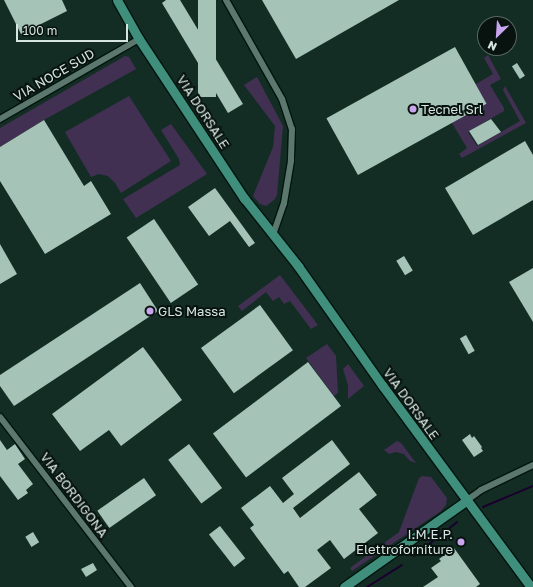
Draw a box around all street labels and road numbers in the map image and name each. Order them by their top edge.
street label: VIA NOCE SUD [11,45,97,105]
street label: VIA DORSALE [173,72,233,152]
street label: VIA DORSALE [380,365,442,443]
street label: VIA BORDIGONA [37,449,111,541]

